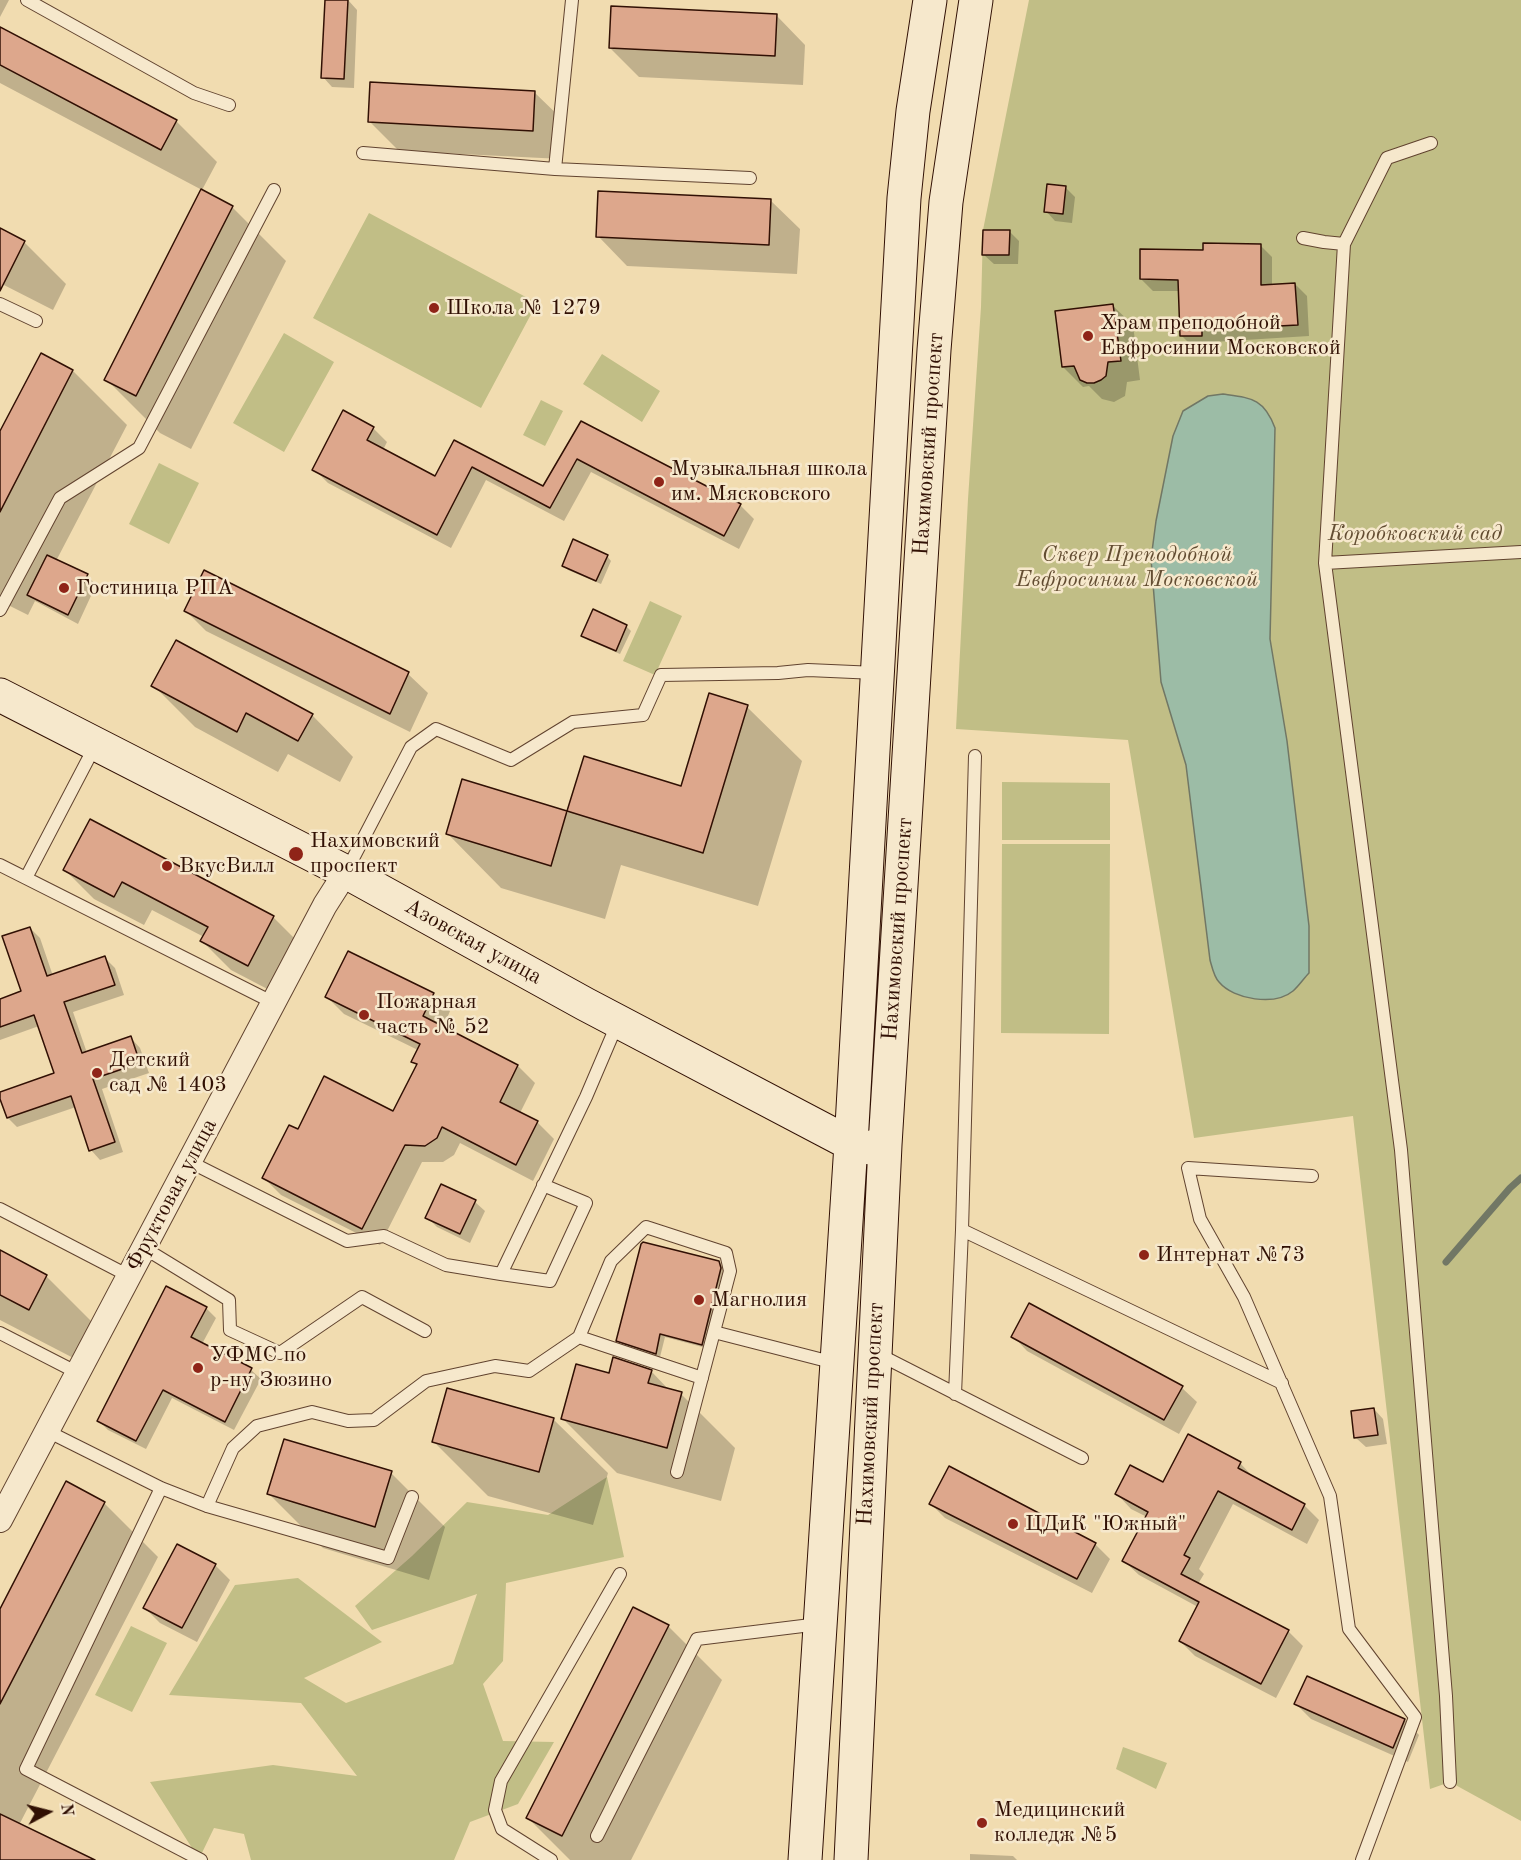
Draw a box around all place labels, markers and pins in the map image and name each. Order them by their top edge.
place label: Школа № 1279 [446,295,601,321]
marker: Школа № 1279 [427,301,441,315]
place label: Храм преподобной Евфросинии Московской [1100,310,1341,362]
marker: Храм преподобной Евфросинии Московской [1081,329,1095,343]
place label: Музыкальная школа им. Мясковского [671,456,867,508]
marker: Музыкальная школа им. Мясковского [652,475,666,489]
place label: Гостиница РПА [76,575,234,601]
marker: Гостиница РПА [57,581,71,595]
place label: Нахимовский проспект [310,828,440,879]
marker: Нахимовский проспект [287,845,305,863]
place label: ВкусВилл [179,853,275,879]
marker: ВкусВилл [160,859,174,873]
place label: Пожарная часть № 52 [376,989,489,1040]
marker: Пожарная часть № 52 [357,1008,371,1022]
place label: Детский сад № 1403 [109,1047,227,1098]
marker: Детский сад № 1403 [90,1066,104,1080]
place label: Интернат №73 [1156,1242,1305,1268]
marker: Интернат №73 [1137,1248,1151,1262]
place label: Магнолия [711,1287,807,1313]
marker: Магнолия [692,1293,706,1307]
place label: УФМС по р-ну Зюзино [210,1342,332,1394]
marker: УФМС по р-ну Зюзино [191,1361,205,1375]
place label: ЦДиК "Южный" [1025,1511,1186,1537]
marker: ЦДиК "Южный" [1006,1517,1020,1531]
place label: Медицинский колледж №5 [994,1797,1125,1849]
marker: Медицинский колледж №5 [975,1816,989,1830]

